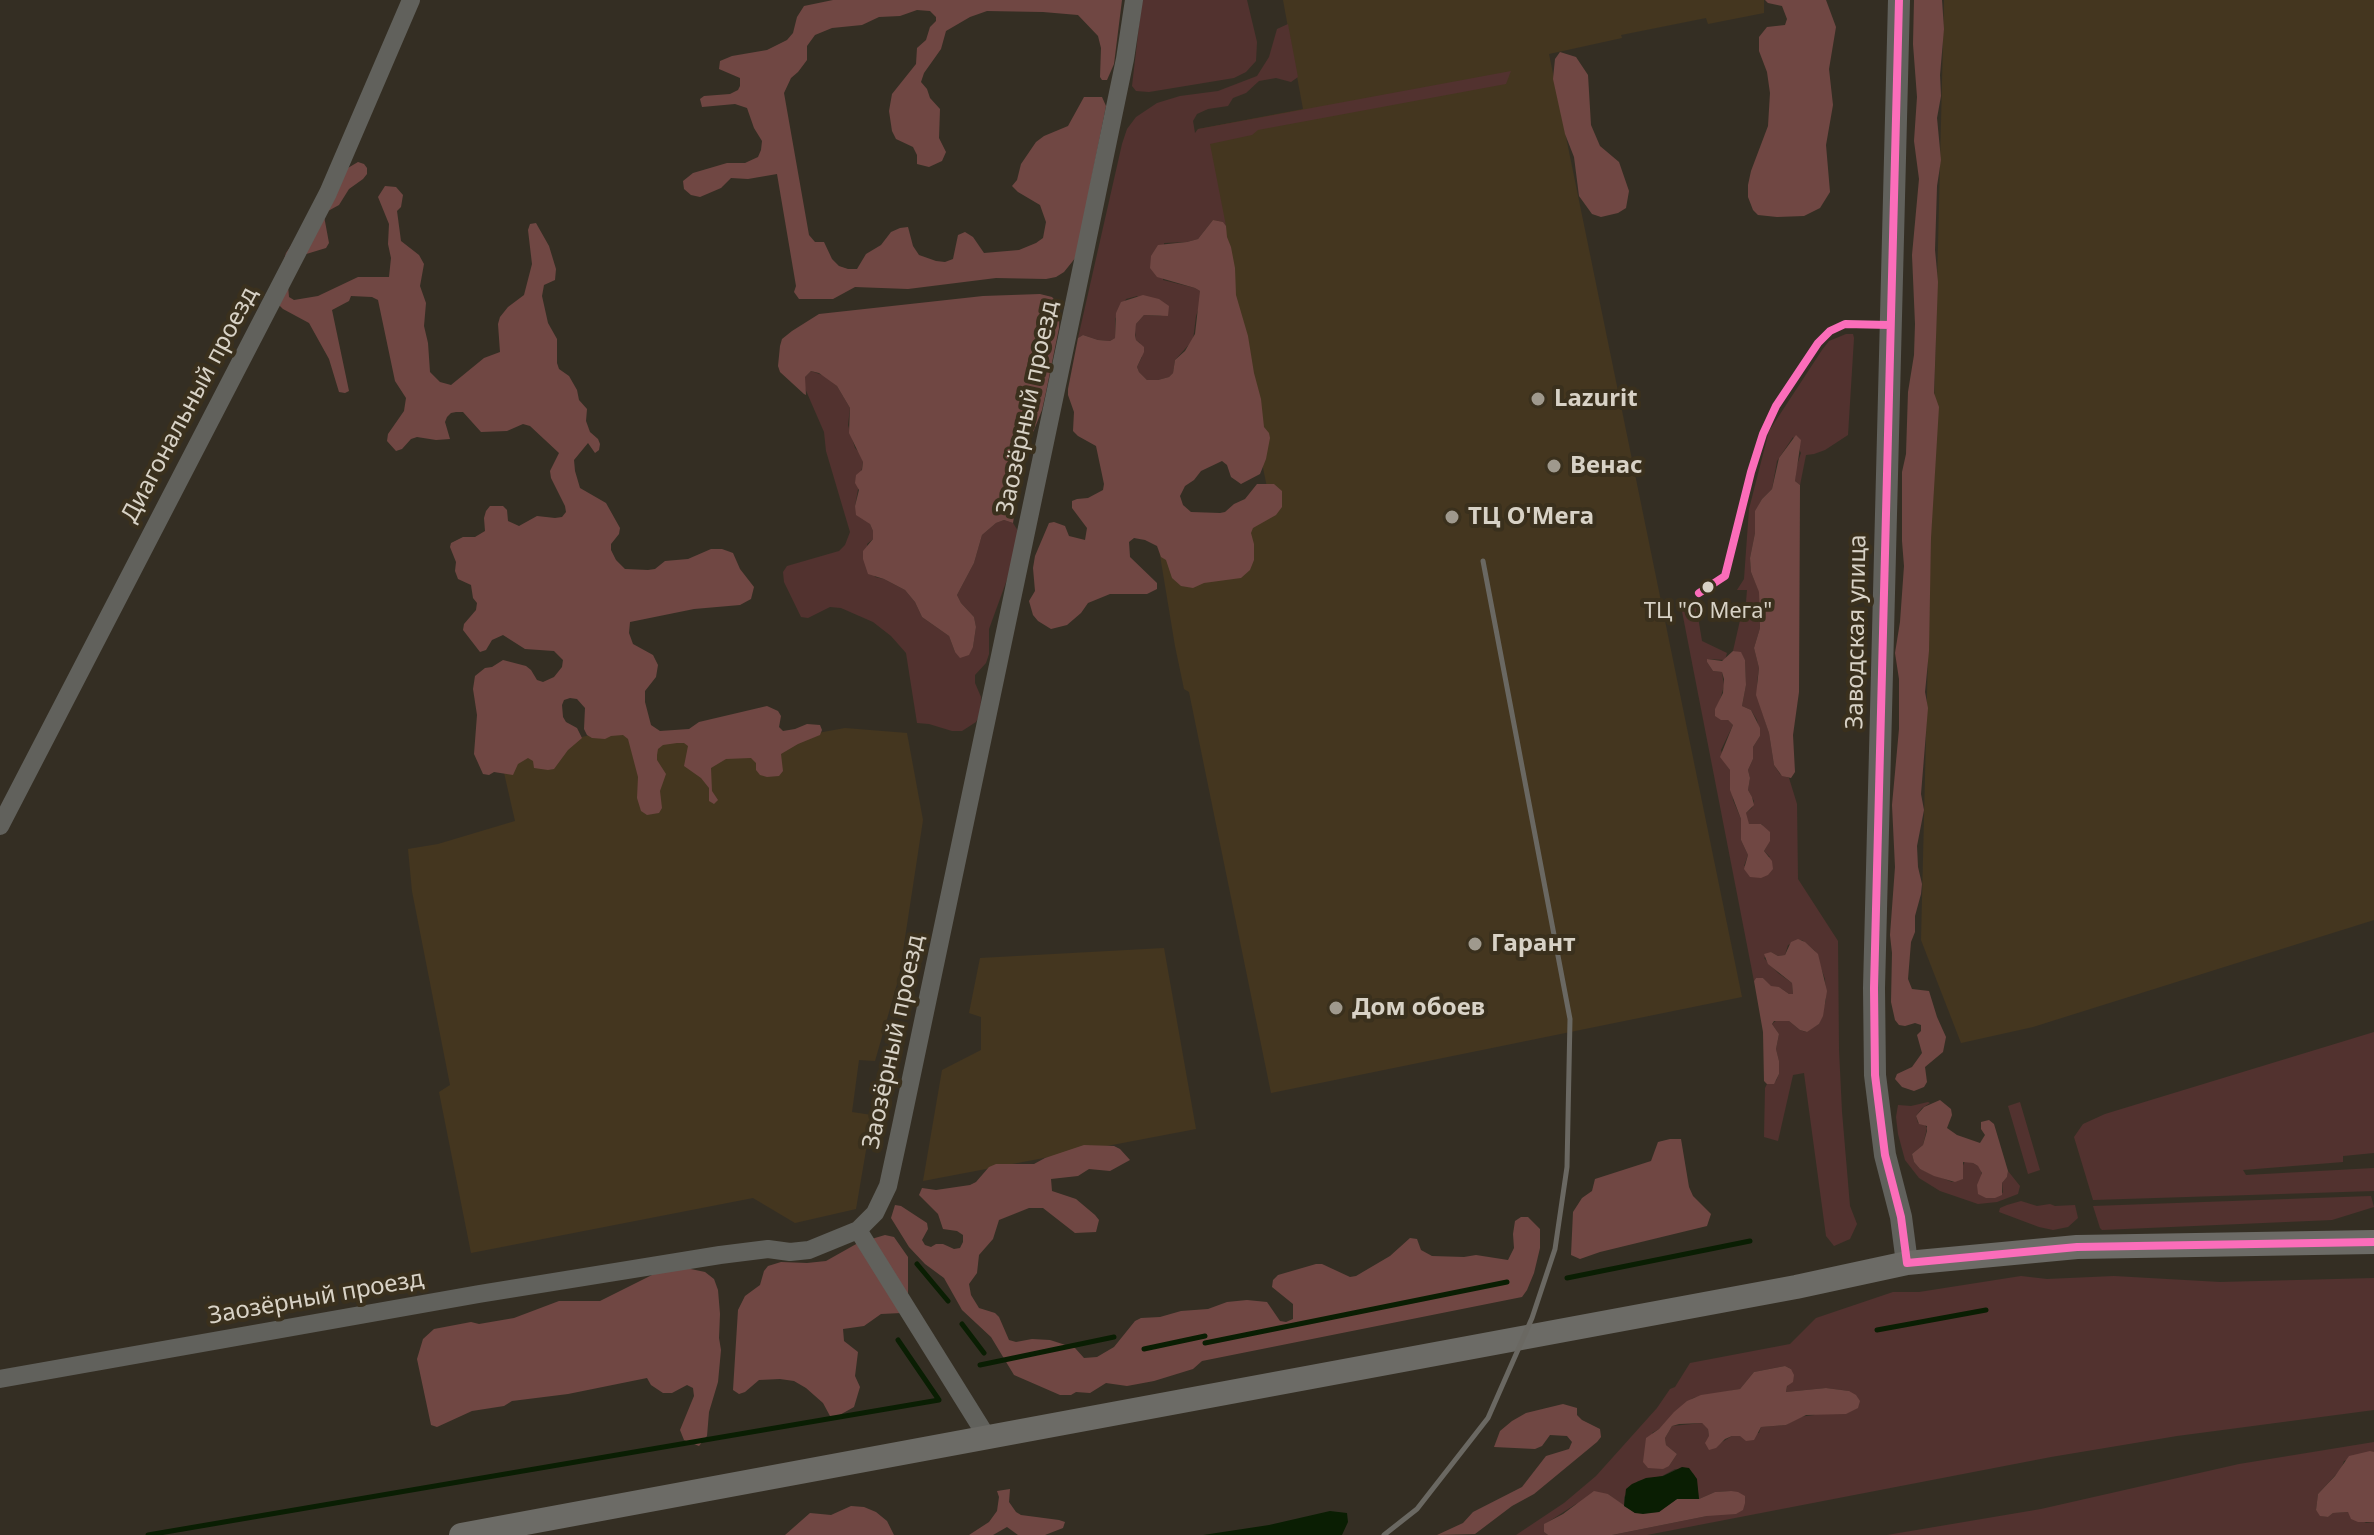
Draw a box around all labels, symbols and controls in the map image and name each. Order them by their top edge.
street label: Диагональный проезд [116,282,264,528]
street label: Заозёрный проезд [991,298,1065,518]
place label: Lazurit [1554,385,1638,413]
marker: Lazurit [1529,390,1547,408]
place label: Венас [1570,452,1643,480]
marker: Венас [1545,457,1563,475]
place label: ТЦ О'Мега [1468,503,1594,531]
marker: ТЦ О'Мега [1443,508,1461,526]
street label: Заводская улица [1841,534,1873,730]
marker: ТЦ "О Мега" [1700,579,1716,595]
place label: ТЦ "О Мега" [1644,599,1772,625]
place label: Гарант [1491,930,1575,958]
street label: Заозёрный проезд [857,932,931,1152]
marker: Гарант [1466,935,1484,953]
place label: Дом обоев [1352,994,1485,1022]
marker: Дом обоев [1327,999,1345,1017]
street label: Заозёрный проезд [206,1265,426,1331]

